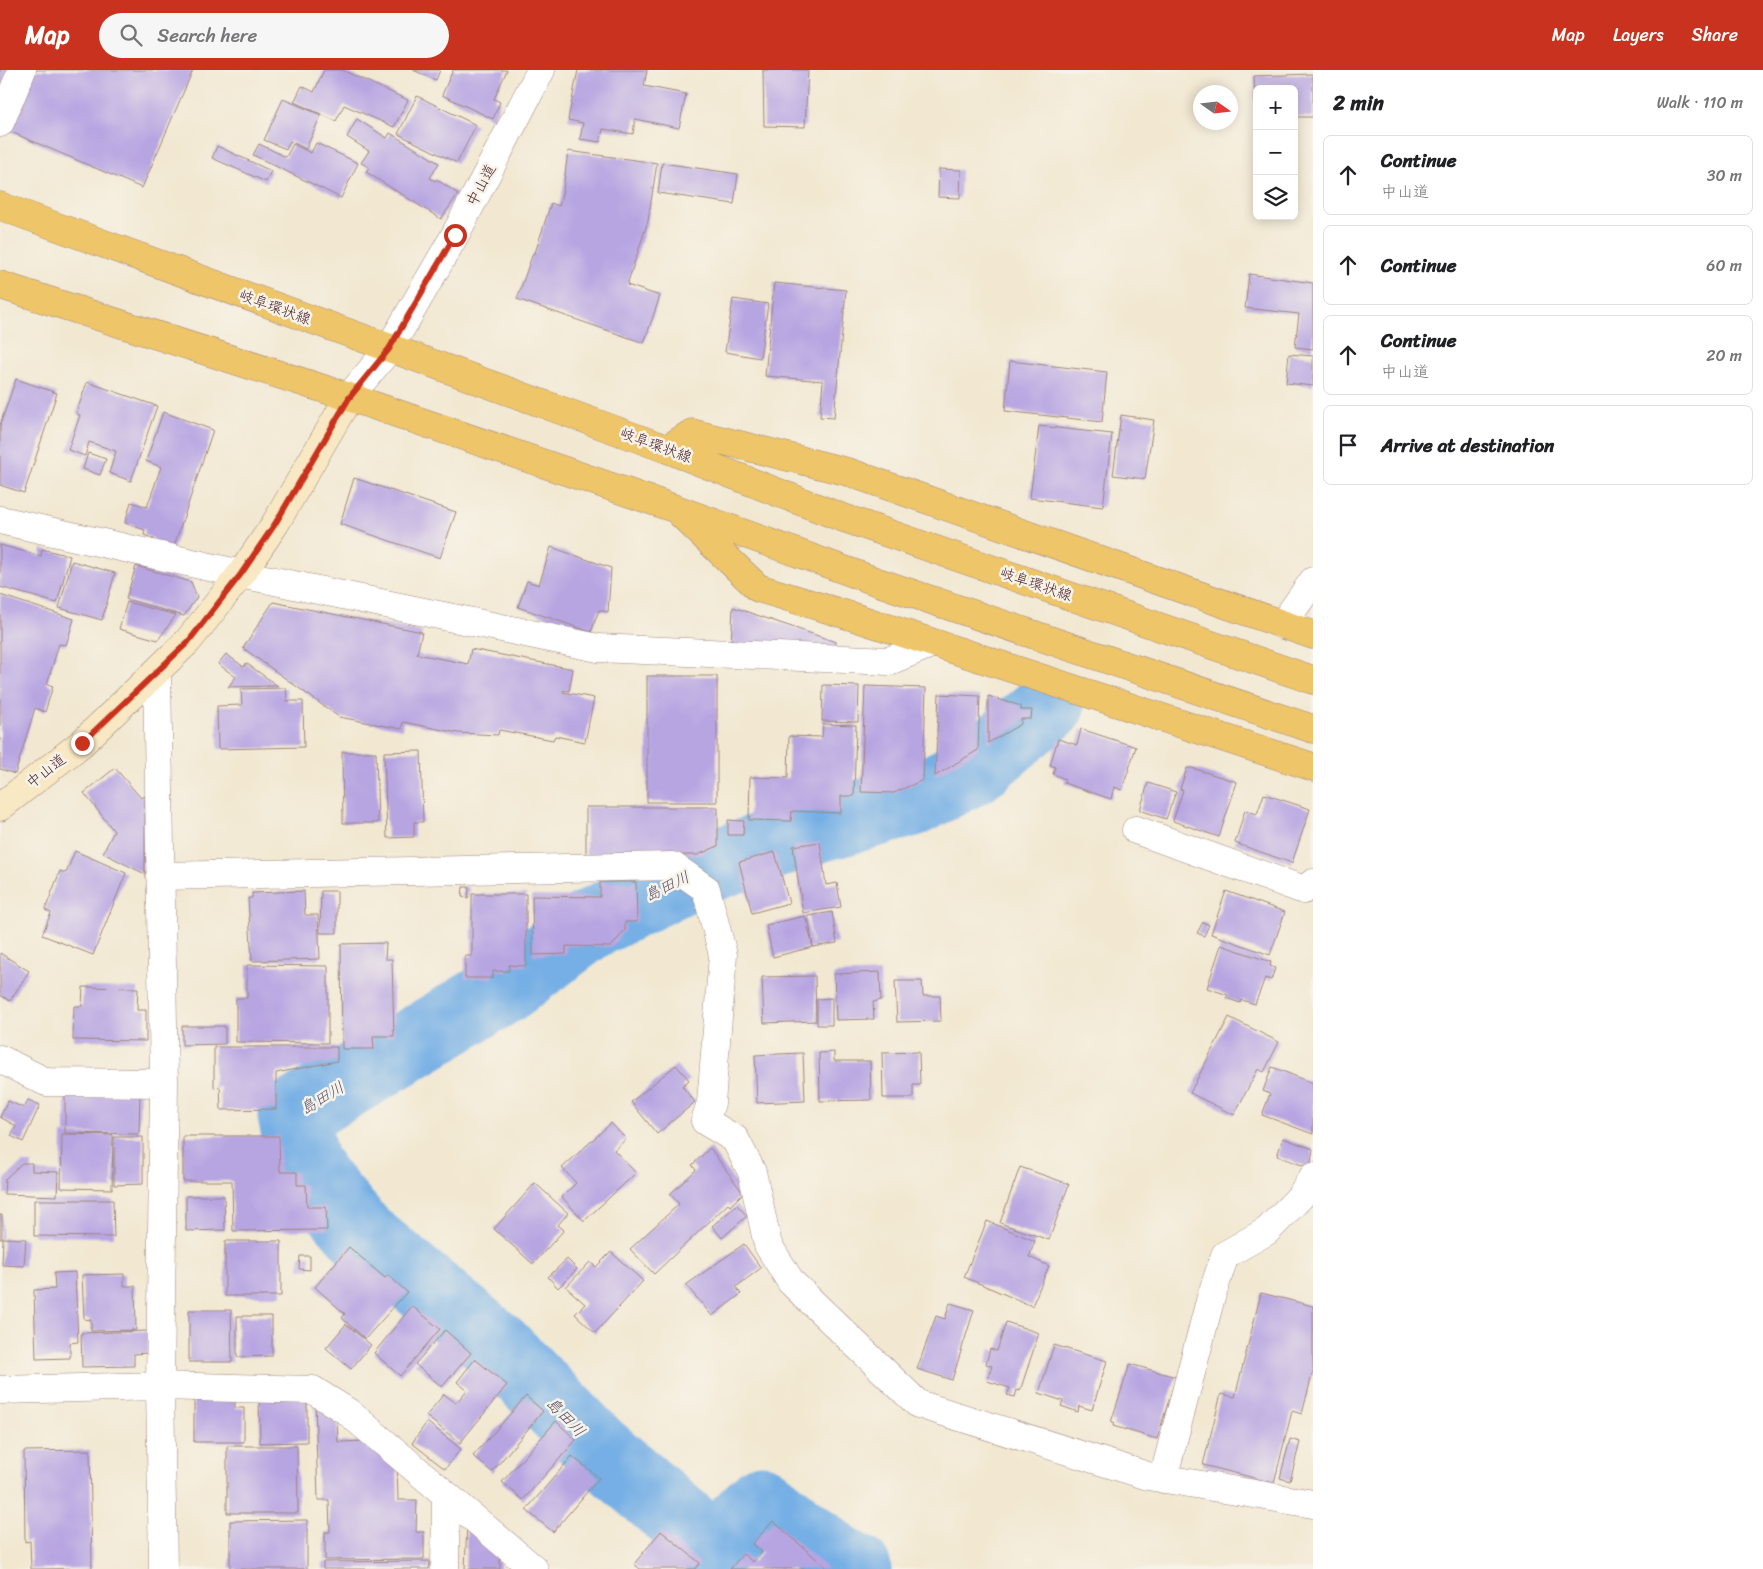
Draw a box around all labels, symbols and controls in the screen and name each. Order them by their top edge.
search box [99,13,449,58]
text: Map [25,14,69,56]
text: Search here [157,19,257,52]
text: Map [1552,19,1585,51]
text: Layers [1613,19,1664,51]
text: Share [1692,19,1738,51]
icon: search [117,21,145,49]
text: 2 min [1333,84,1384,122]
north arrow [1193,85,1238,130]
map controls [1253,85,1298,220]
button: + [1253,85,1298,130]
text: Walk · 110 m [1657,88,1743,117]
button: − [1253,130,1298,175]
text: Continue [1381,144,1457,177]
street label: 中山道 [459,159,503,211]
icon: ahead [1334,161,1362,189]
text: 30 m [1707,161,1742,190]
button: layers [1253,175,1298,220]
text: 中山道 [1381,177,1429,206]
route start [444,224,467,247]
text: Continue [1381,249,1457,282]
icon: ahead [1334,251,1362,279]
text: 60 m [1706,251,1742,280]
street label: 岐阜環状線 [235,282,315,332]
text: Continue [1381,324,1457,357]
icon: ahead [1334,341,1362,369]
text: 20 m [1706,341,1742,370]
text: 中山道 [1381,357,1429,386]
street label: 岐阜環状線 [616,420,696,470]
text: Arrive at destination [1381,429,1554,462]
icon: arrive [1334,431,1362,459]
street label: 岐阜環状線 [996,559,1076,609]
route end [71,732,94,755]
street label: 中山道 [20,747,72,795]
water label: 島田川 [639,862,695,910]
water label: 島田川 [294,1073,350,1123]
water label: 島田川 [539,1390,593,1444]

